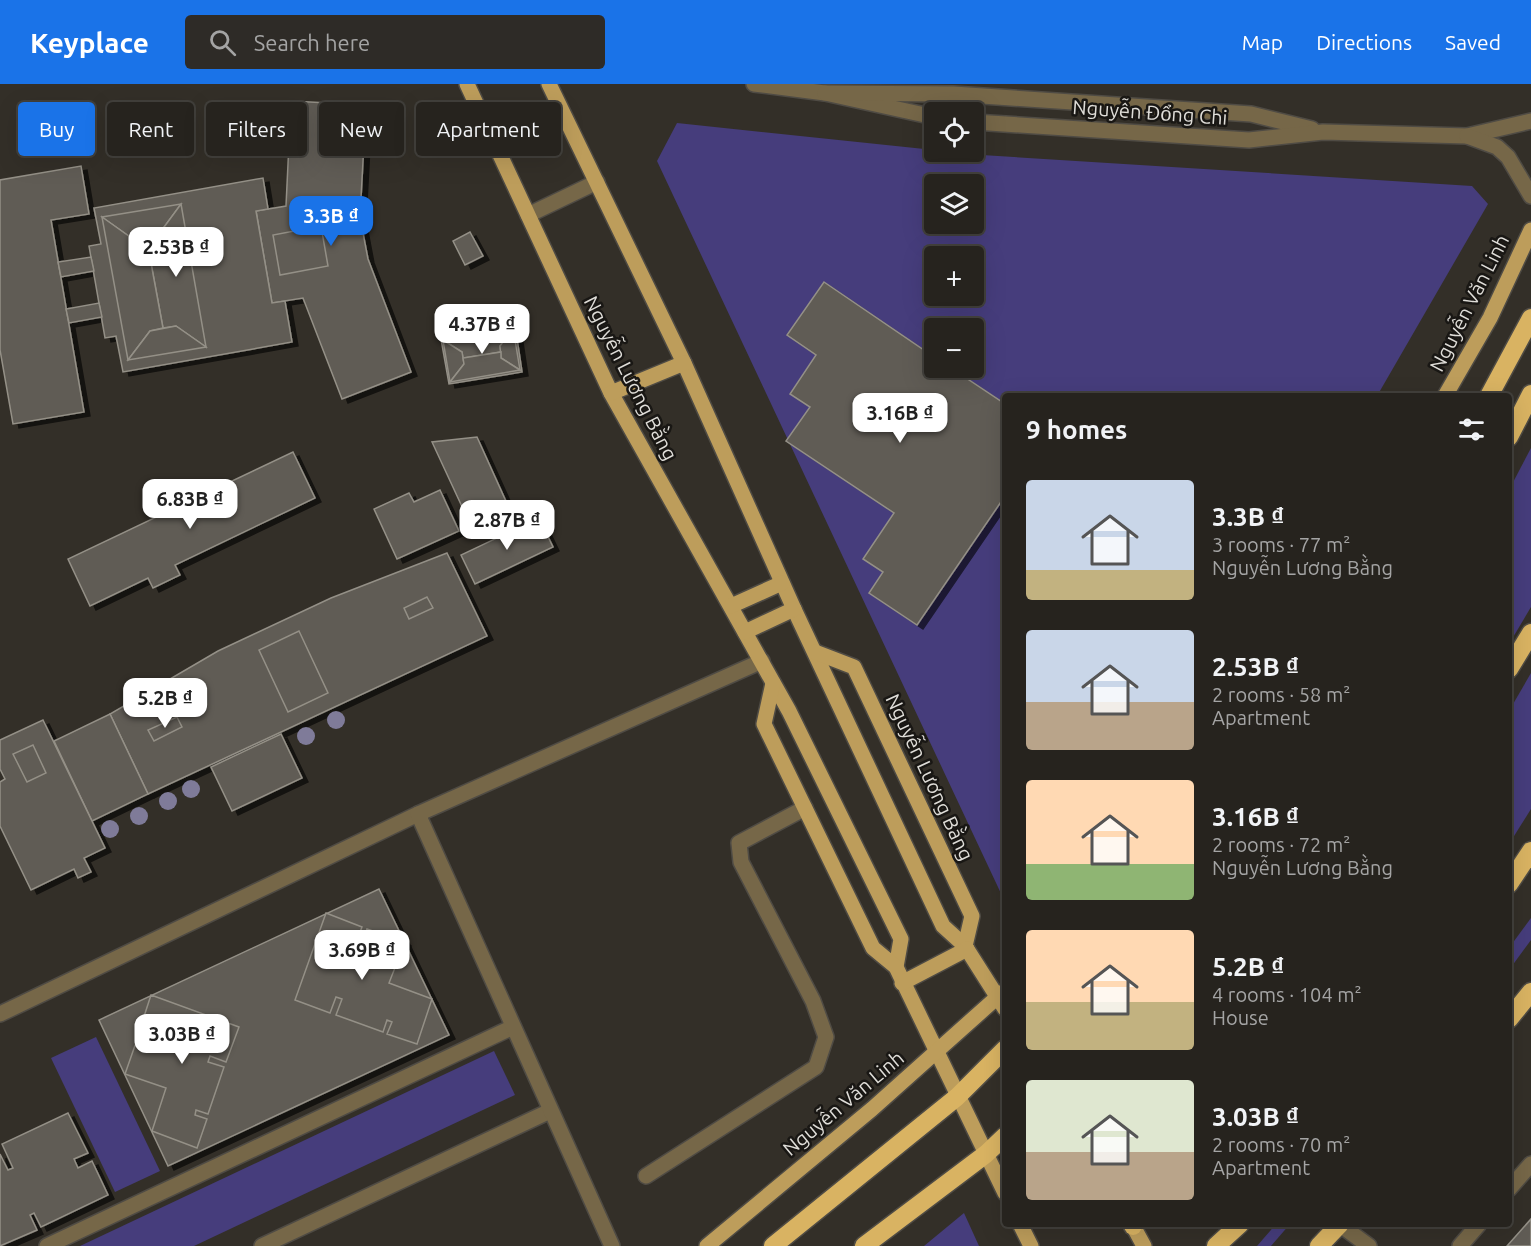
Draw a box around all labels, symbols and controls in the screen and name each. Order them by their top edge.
search box [185,15,605,69]
icon: search [206,26,239,59]
text: Keyplace [30,27,149,58]
text: Search here [254,30,370,55]
text: Map [1242,30,1283,54]
text: Directions [1316,30,1412,54]
text: Saved [1445,30,1501,54]
street label: Nguyễn Đổng Chi [1072,93,1228,129]
chip: Buy [18,102,95,156]
chip: Rent [107,102,194,156]
chip: Filters [206,102,307,156]
chip: New [319,102,404,156]
chip: Apartment [416,102,561,156]
map controls [924,102,984,378]
button: locate [924,102,984,162]
button: layers [924,174,984,234]
pin: 3.3B ₫ [282,196,380,247]
text: 3.3B ₫ [303,204,359,227]
pin: 2.53B ₫ [121,227,231,278]
street label: Nguyễn Văn Linh [1423,230,1513,375]
text: 2.53B ₫ [142,235,210,258]
button: + [924,246,984,306]
street label: Nguyễn Lương Bằng [580,291,685,464]
pin: 4.37B ₫ [427,304,537,355]
text: 4.37B ₫ [448,312,516,335]
button: − [924,318,984,378]
pin: 3.16B ₫ [845,393,955,444]
text: 3.16B ₫ [866,401,934,424]
icon: filters [1455,413,1488,446]
text: 9 homes [1026,415,1127,444]
pin: 6.83B ₫ [135,479,245,530]
text: 6.83B ₫ [156,487,224,510]
pin: 2.87B ₫ [452,500,562,551]
text: 3.3B ₫ [1212,502,1284,531]
icon: home [1074,504,1146,576]
text: 2.87B ₫ [473,508,541,531]
text: 3 rooms · 77 m² [1212,533,1350,556]
text: Nguyễn Lương Bằng [1212,556,1393,579]
text: 2.53B ₫ [1212,652,1299,681]
icon: home [1074,654,1146,726]
pin: 5.2B ₫ [116,678,214,729]
text: 2 rooms · 58 m² [1212,683,1350,706]
text: 5.2B ₫ [137,686,193,709]
street label: Nguyễn Lương Bằng [881,689,981,864]
text: Apartment [1212,706,1310,729]
text: 3.16B ₫ [1212,802,1299,831]
icon: home [1074,804,1146,876]
text: 2 rooms · 72 m² [1212,833,1350,856]
text: Nguyễn Lương Bằng [1212,856,1393,879]
pin: 3.69B ₫ [307,930,417,981]
text: 3.69B ₫ [328,938,396,961]
text: 5.2B ₫ [1212,952,1284,981]
icon: home [1074,954,1146,1026]
text: 4 rooms · 104 m² [1212,983,1362,1006]
text: House [1212,1006,1269,1029]
pin: 3.03B ₫ [127,1014,237,1065]
text: 3.03B ₫ [148,1022,216,1045]
street label: Nguyễn Văn Linh [777,1044,908,1160]
text: 3.03B ₫ [1212,1102,1299,1131]
icon: home [1074,1104,1146,1176]
text: 2 rooms · 70 m² [1212,1133,1350,1156]
text: Apartment [1212,1156,1310,1179]

